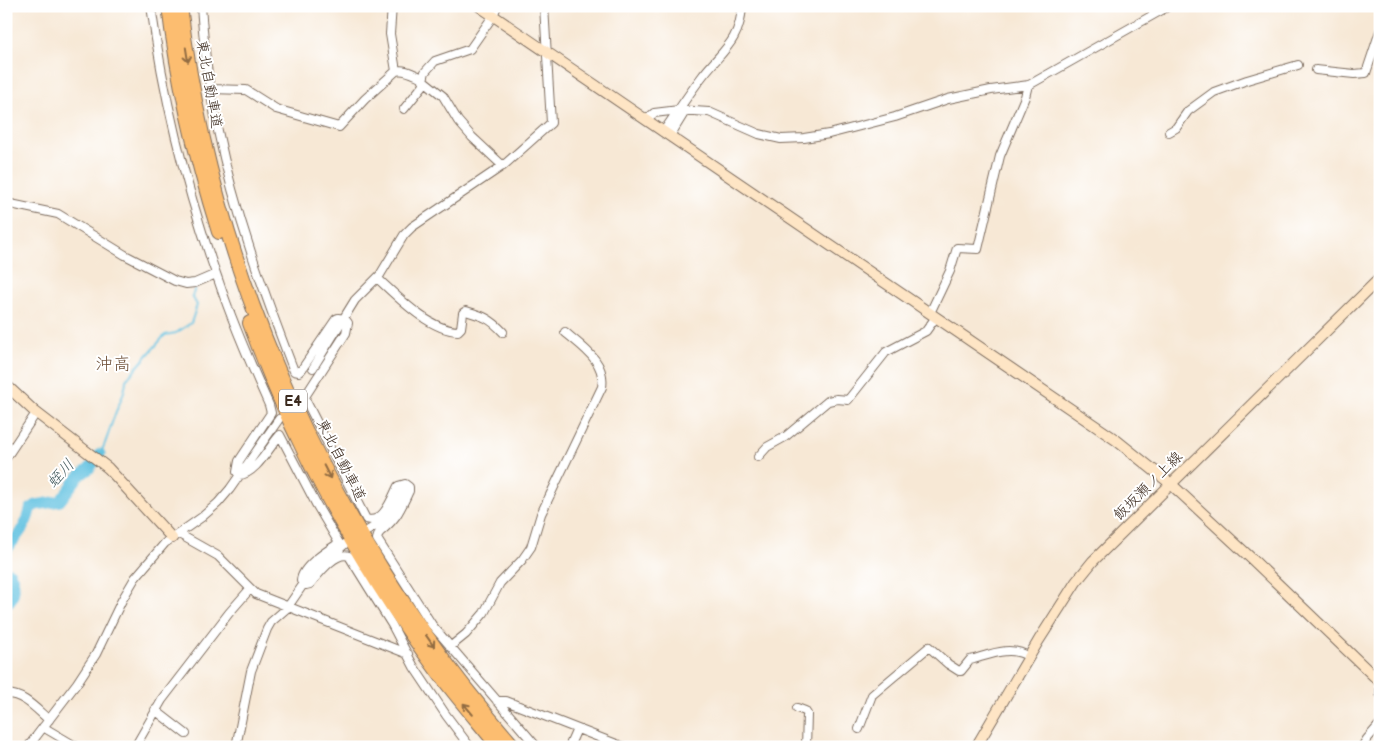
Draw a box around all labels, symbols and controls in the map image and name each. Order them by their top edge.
street label: 東北自動車道 [192,38,226,130]
one-way arrow [182,46,192,62]
district label: 沖高 [95,354,131,375]
road number: E4 [279,390,307,412]
street label: 東北自動車道 [312,416,370,504]
street label: 飯坂瀬ノ上線 [1109,447,1187,525]
water label: 蛭川 [43,456,79,492]
one-way arrow [323,464,332,479]
one-way arrow [425,634,435,648]
one-way arrow [462,703,474,716]

